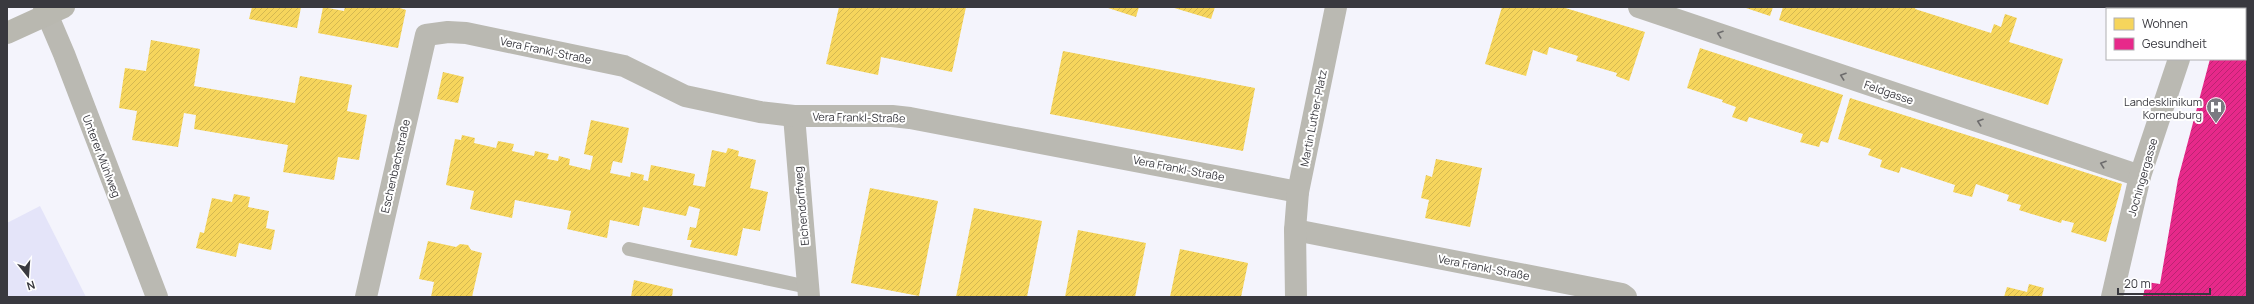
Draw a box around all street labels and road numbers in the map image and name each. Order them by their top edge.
street label: Vera Frankl-Straße [499,33,594,67]
street label: Martin Luther-Platz [1296,68,1330,168]
street label: Feldgasse [1862,77,1916,108]
street label: Vera Frankl-Straße [812,109,906,125]
street label: Unterer Mühlweg [79,113,125,199]
street label: Eschenbachstraße [377,117,413,214]
street label: Jochingergasse [2124,136,2160,218]
street label: Vera Frankl-Straße [1132,152,1227,184]
street label: Eichendorffweg [790,166,812,246]
street label: Vera Frankl-Straße [1437,251,1532,283]

